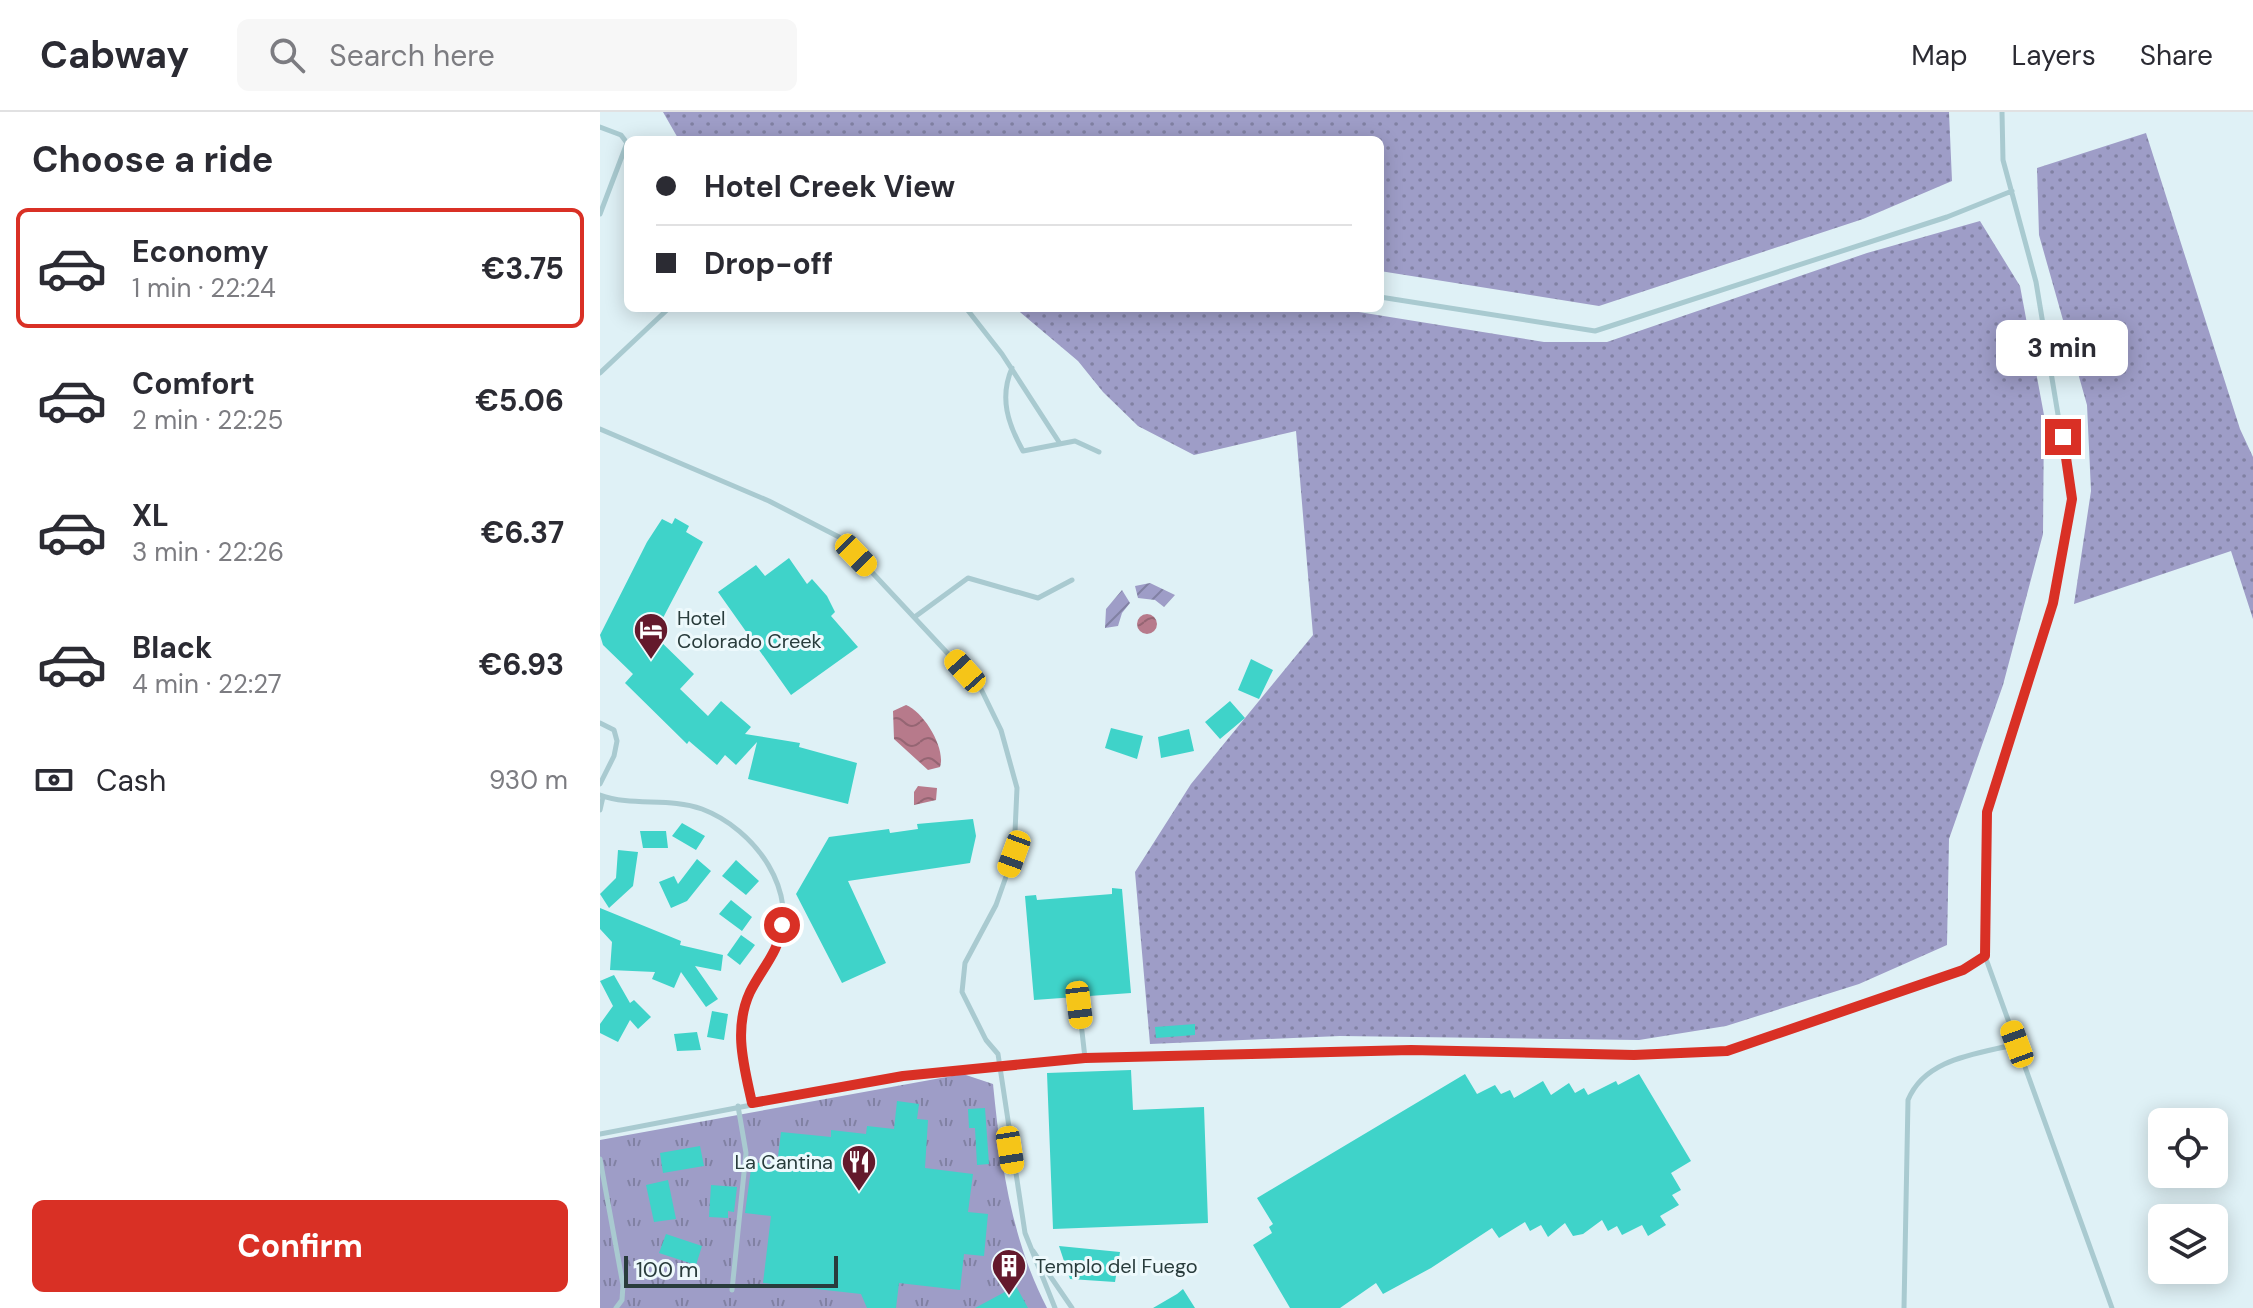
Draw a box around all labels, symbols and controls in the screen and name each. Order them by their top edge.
search box [237,19,797,91]
text: Cabway [40,30,189,80]
icon: search [265,33,309,77]
text: Search here [329,36,495,75]
text: Map [1911,37,1968,74]
text: Layers [2012,37,2096,74]
text: Share [2140,37,2213,74]
text: Choose a ride [32,136,273,183]
text: Hotel Creek View [704,167,955,206]
icon: car [36,232,108,304]
text: Economy [132,232,269,271]
text: Drop-off [704,244,833,283]
text: €3.75 [481,249,564,288]
text: 1 min · 22:24 [132,271,276,305]
callout: 3 min [1997,321,2129,377]
text: 3 min [2027,331,2097,365]
icon: car [36,364,108,436]
text: Comfort [132,364,255,403]
text: €5.06 [475,381,564,420]
text: 2 min · 22:25 [132,403,283,437]
route end [2045,419,2081,455]
icon: car [36,496,108,568]
text: XL [132,496,169,535]
text: €6.37 [481,513,564,552]
car [831,529,881,581]
text: 3 min · 22:26 [132,535,284,569]
place label: Hotel Colorado Creek [677,605,822,654]
hotel icon: Hotel Colorado Creek [632,611,670,661]
icon: car [36,628,108,700]
text: Black [132,628,212,667]
text: €6.93 [479,645,564,684]
car [940,645,990,697]
text: 4 min · 22:27 [132,667,282,701]
icon: cash [32,758,76,802]
text: Cash [96,761,166,800]
text: 930 m [489,763,568,797]
car [995,827,1033,881]
route start [764,907,800,943]
car [1064,980,1094,1030]
car [1998,1017,2036,1071]
map controls [2148,1108,2228,1284]
button: locate [2148,1108,2228,1188]
car [994,1124,1026,1176]
restaurant icon: La Cantina [840,1143,878,1193]
place label: La Cantina [735,1149,833,1175]
button: Confirm [32,1200,568,1292]
button: layers [2148,1204,2228,1284]
building icon: Templo del Fuego [990,1247,1028,1297]
scale bar [624,1252,838,1288]
place label: Templo del Fuego [1035,1253,1198,1279]
text: 100 m [636,1255,698,1284]

